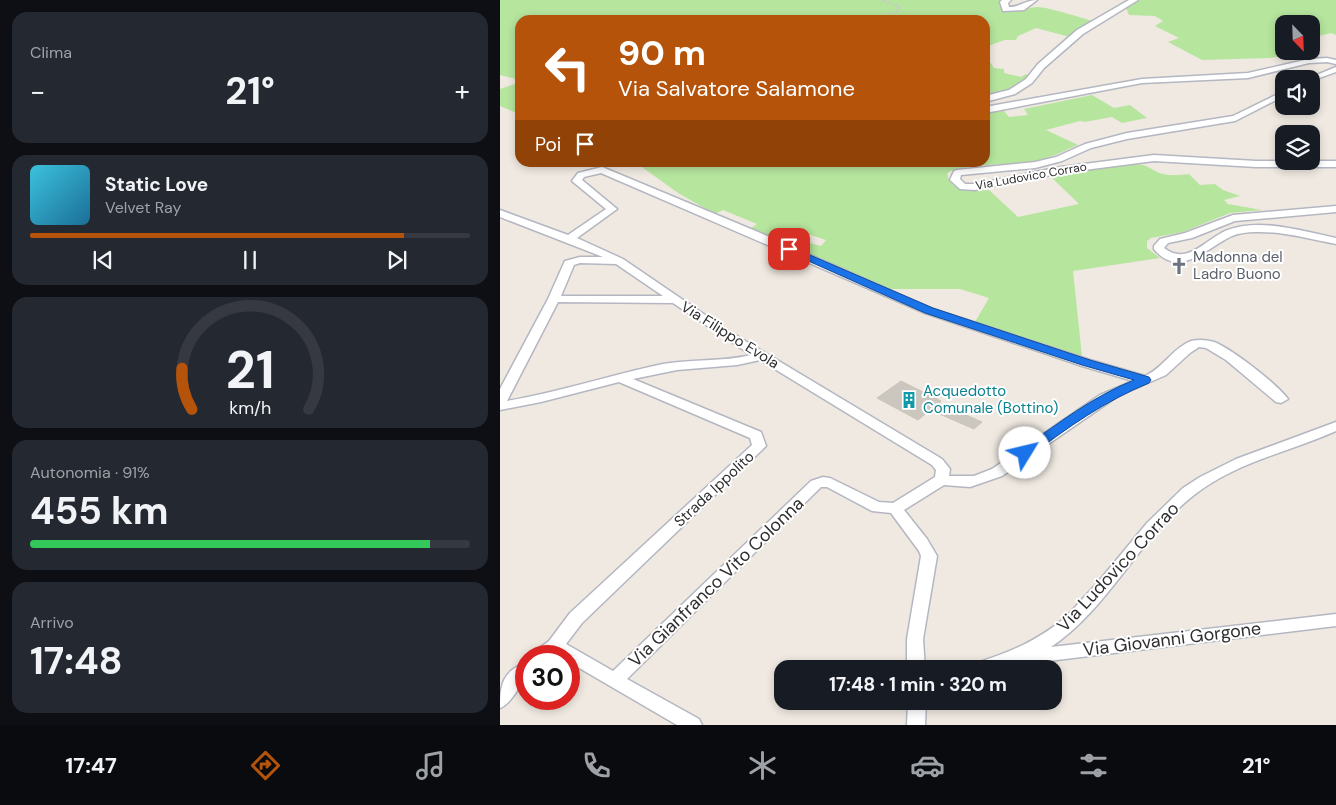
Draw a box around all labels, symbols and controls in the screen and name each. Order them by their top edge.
north arrow [1275,15,1320,60]
map controls [1275,15,1320,170]
text: 90 m [618,30,706,76]
icon: left [535,35,600,100]
text: Clima [30,42,72,63]
text: 21° [225,66,275,116]
button: sound [1275,70,1320,115]
text: − [30,73,45,110]
text: + [455,73,470,110]
text: Via Salvatore Salamone [618,74,855,103]
button: layers [1275,125,1320,170]
icon: arrive [571,130,599,158]
text: Poi [535,132,561,157]
street label: Via Ludovico Corrao [974,158,1088,194]
text: Static Love [105,172,208,197]
text: Velvet Ray [105,197,181,218]
pin [768,228,810,270]
icon: arrive [775,235,803,263]
icon: previous [89,246,117,274]
icon: pause [236,246,264,274]
icon: next [383,246,411,274]
place label: Madonna del Ladro Buono [1193,247,1283,284]
church icon: Madonna del Ladro Buono [1169,256,1189,276]
street label: Via Filippo Evola [677,297,783,373]
text: 21 [226,336,274,404]
place label: Acquedotto Comunale (Bottino) [923,381,1058,418]
building icon: Acquedotto Comunale (Bottino) [899,390,919,410]
text: km/h [229,396,271,420]
position arrow [998,426,1050,478]
street label: Strada Ippolito [670,447,758,531]
text: Autonomia · 91% [30,462,150,483]
text: 455 km [30,486,169,536]
street label: Via Gianfranco Vito Colonna [623,492,809,672]
street label: Via Ludovico Corrao [1052,497,1184,637]
text: Arrivo [30,612,74,633]
street label: Via Giovanni Gorgone [1082,616,1262,662]
text: 17:48 [30,636,123,686]
speed limit sign: 30 [515,645,580,710]
text: 17:48 · 1 min · 320 m [829,672,1007,697]
icon: directions [248,748,283,783]
icon: music [413,748,448,783]
icon: phone [579,748,614,783]
icon: climate [745,748,780,783]
icon: car [910,748,945,783]
icon: filters [1076,748,1111,783]
text: 17:47 [65,751,117,780]
text: 21° [1242,751,1271,780]

